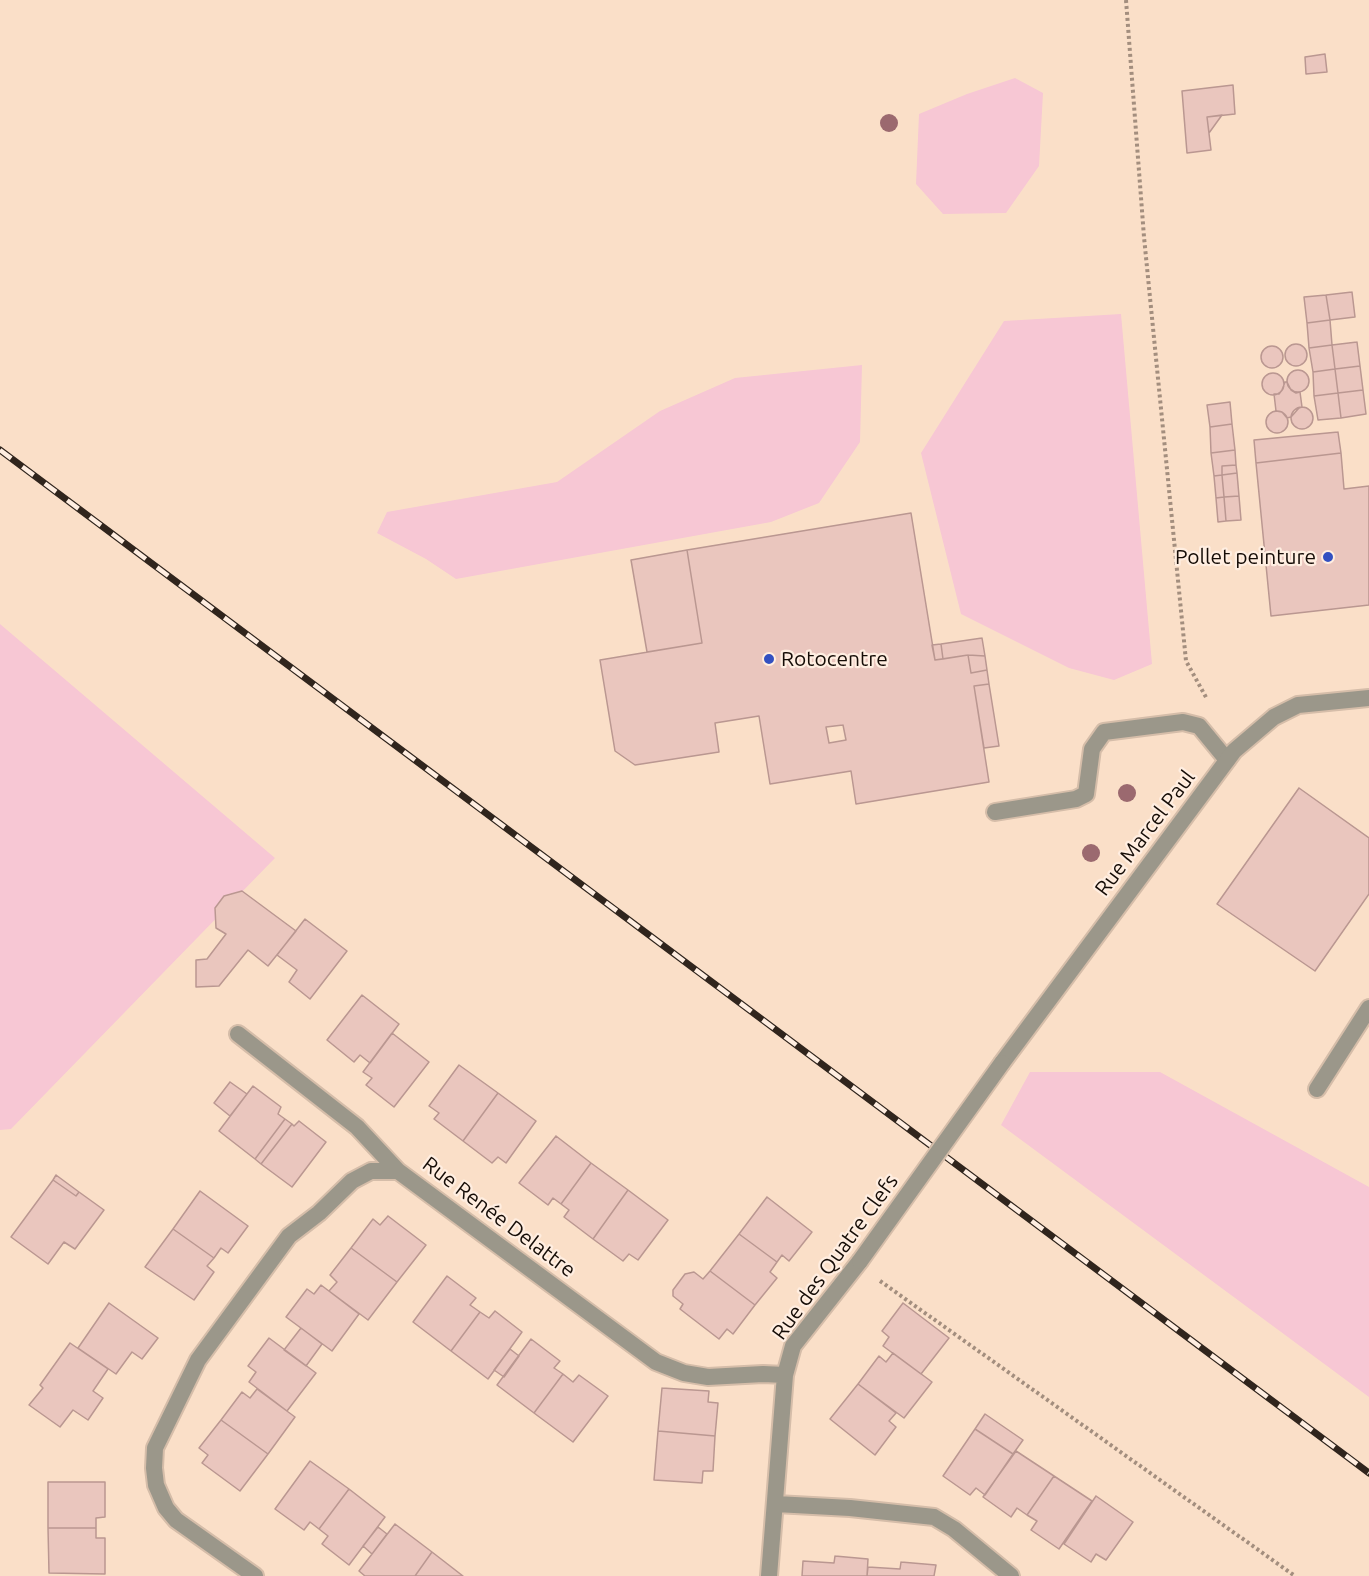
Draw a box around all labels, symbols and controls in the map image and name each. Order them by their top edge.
place label: Pollet peinture [1175,544,1316,570]
marker: Pollet peinture [1321,550,1335,564]
place label: Rotocentre [781,646,888,672]
marker: Rotocentre [762,652,776,666]
street label: Rue Marcel Paul [1090,765,1200,901]
street label: Rue Renée Delattre [418,1151,580,1283]
street label: Rue des Quatre Clefs [767,1169,903,1345]

